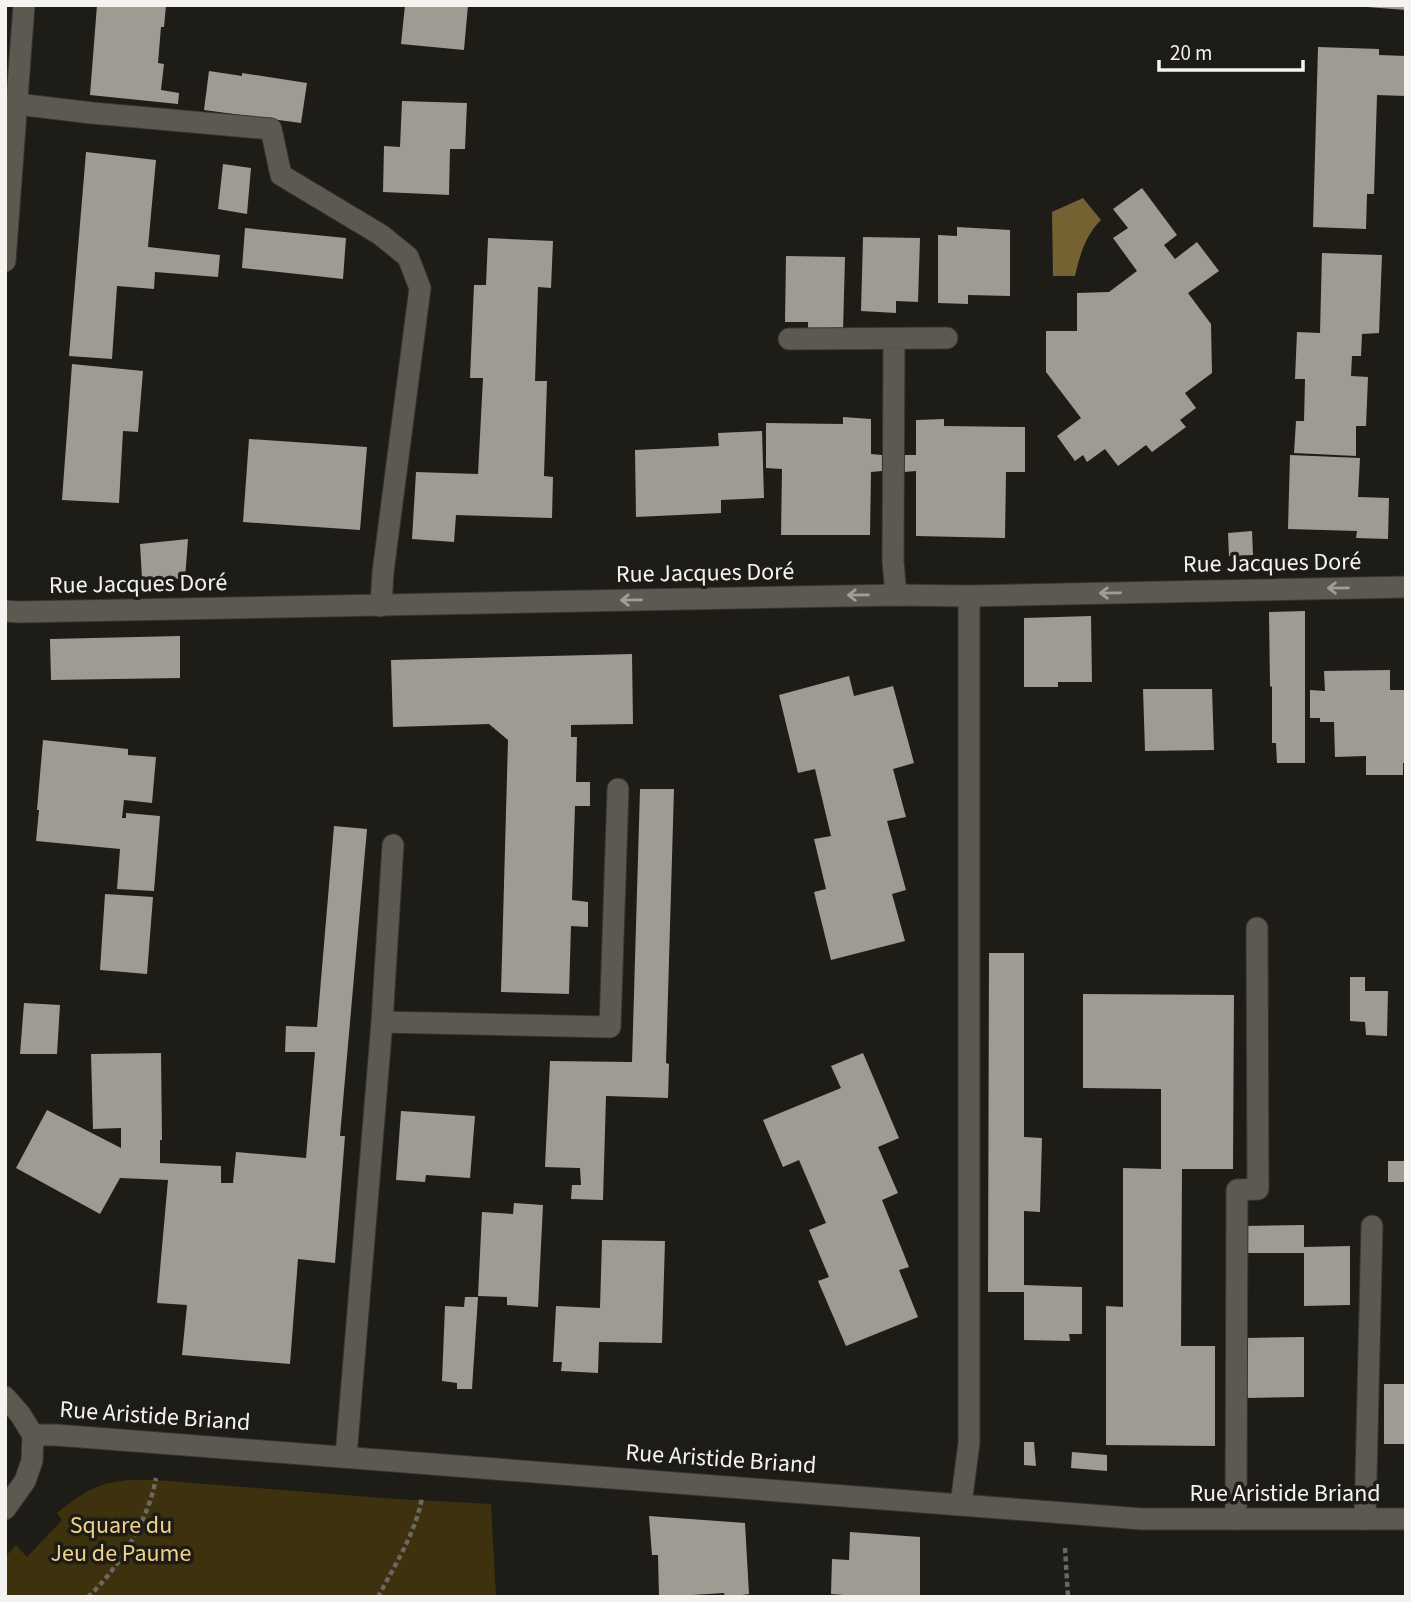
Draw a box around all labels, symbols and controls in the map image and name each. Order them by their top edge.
scale bar [1159,28,1302,72]
text: 20 m [1170,38,1212,68]
street label: Rue Jacques Doré [1183,544,1361,582]
street label: Rue Jacques Doré [616,554,794,592]
street label: Rue Jacques Doré [49,565,227,603]
one-way arrow [1326,581,1349,595]
one-way arrow [1099,586,1122,600]
one-way arrow [847,589,870,602]
one-way arrow [619,594,642,607]
street label: Rue Aristide Briand [58,1392,252,1440]
street label: Rue Aristide Briand [624,1435,818,1483]
street label: Rue Aristide Briand [1189,1476,1381,1511]
park label: Square du Jeu de Paume [51,1508,191,1571]

